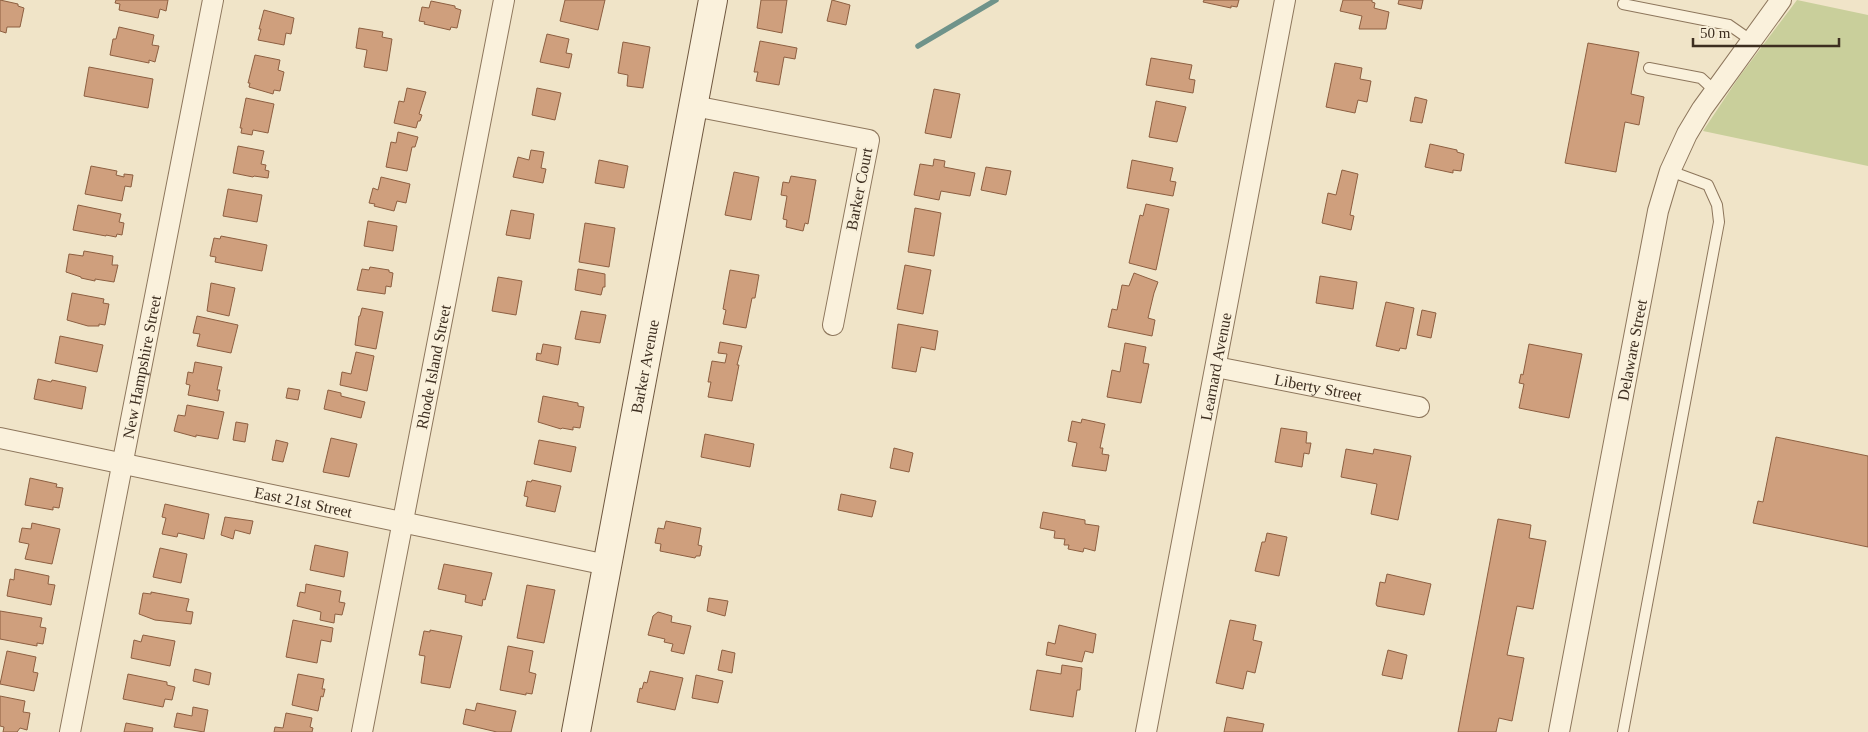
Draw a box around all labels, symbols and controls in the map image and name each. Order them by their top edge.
scale bar [1693,15,1839,47]
text: 50 m [1700,25,1731,41]
street label: Barker Court [843,146,875,232]
street label: New Hampshire Street [119,293,164,440]
street label: Delaware Street [1614,297,1650,402]
street label: Rhode Island Street [412,303,453,430]
street label: Learnard Avenue [1197,311,1234,422]
street label: Barker Avenue [627,318,662,415]
street label: Liberty Street [1273,370,1364,404]
street label: East 21st Street [253,483,354,520]

